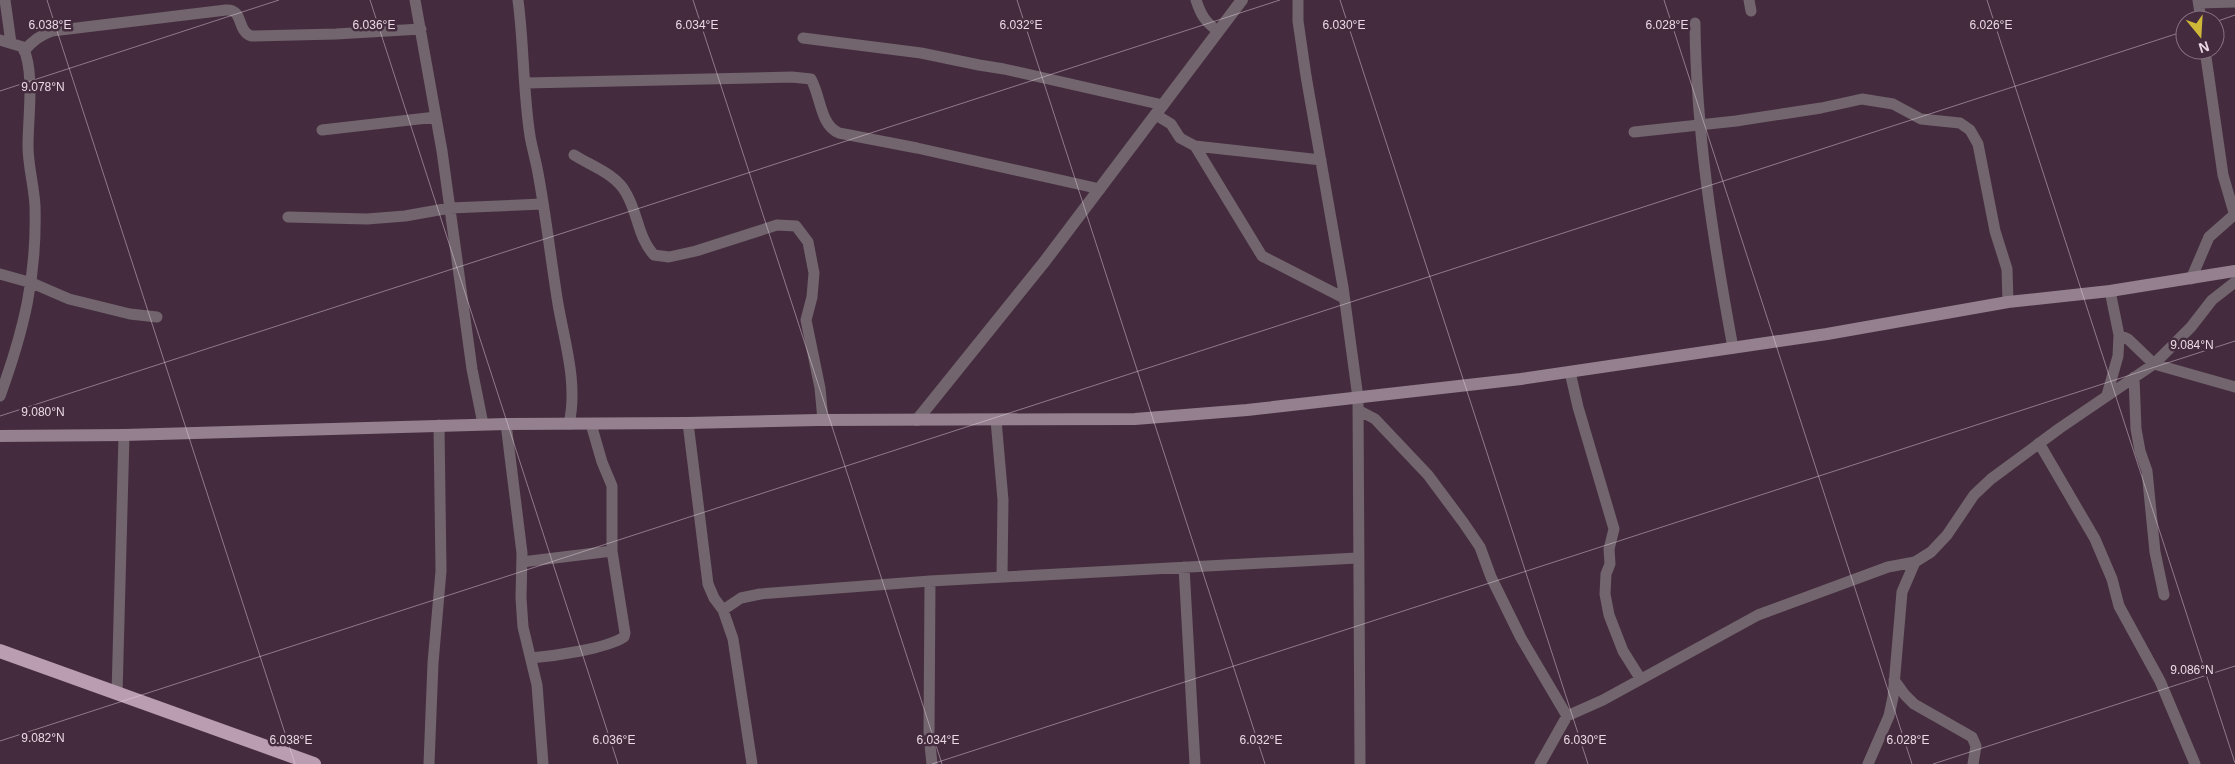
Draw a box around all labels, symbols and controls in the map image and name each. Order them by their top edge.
north arrow [2175,10,2225,60]
text: 6.038°E [29,18,71,32]
text: 6.036°E [353,18,395,32]
text: 6.034°E [676,18,718,32]
text: 6.032°E [1000,18,1042,32]
text: 6.030°E [1323,18,1365,32]
text: 6.028°E [1646,18,1688,32]
text: 6.026°E [1970,18,2012,32]
text: N [2197,38,2211,57]
text: 9.078°N [21,80,65,94]
text: 9.084°N [2170,338,2214,352]
text: 9.080°N [21,405,65,419]
text: 9.086°N [2170,663,2214,677]
text: 9.082°N [21,731,65,745]
text: 6.038°E [270,733,312,747]
text: 6.036°E [593,733,635,747]
text: 6.034°E [917,733,959,747]
text: 6.032°E [1240,733,1282,747]
text: 6.030°E [1564,733,1606,747]
text: 6.028°E [1887,733,1929,747]

